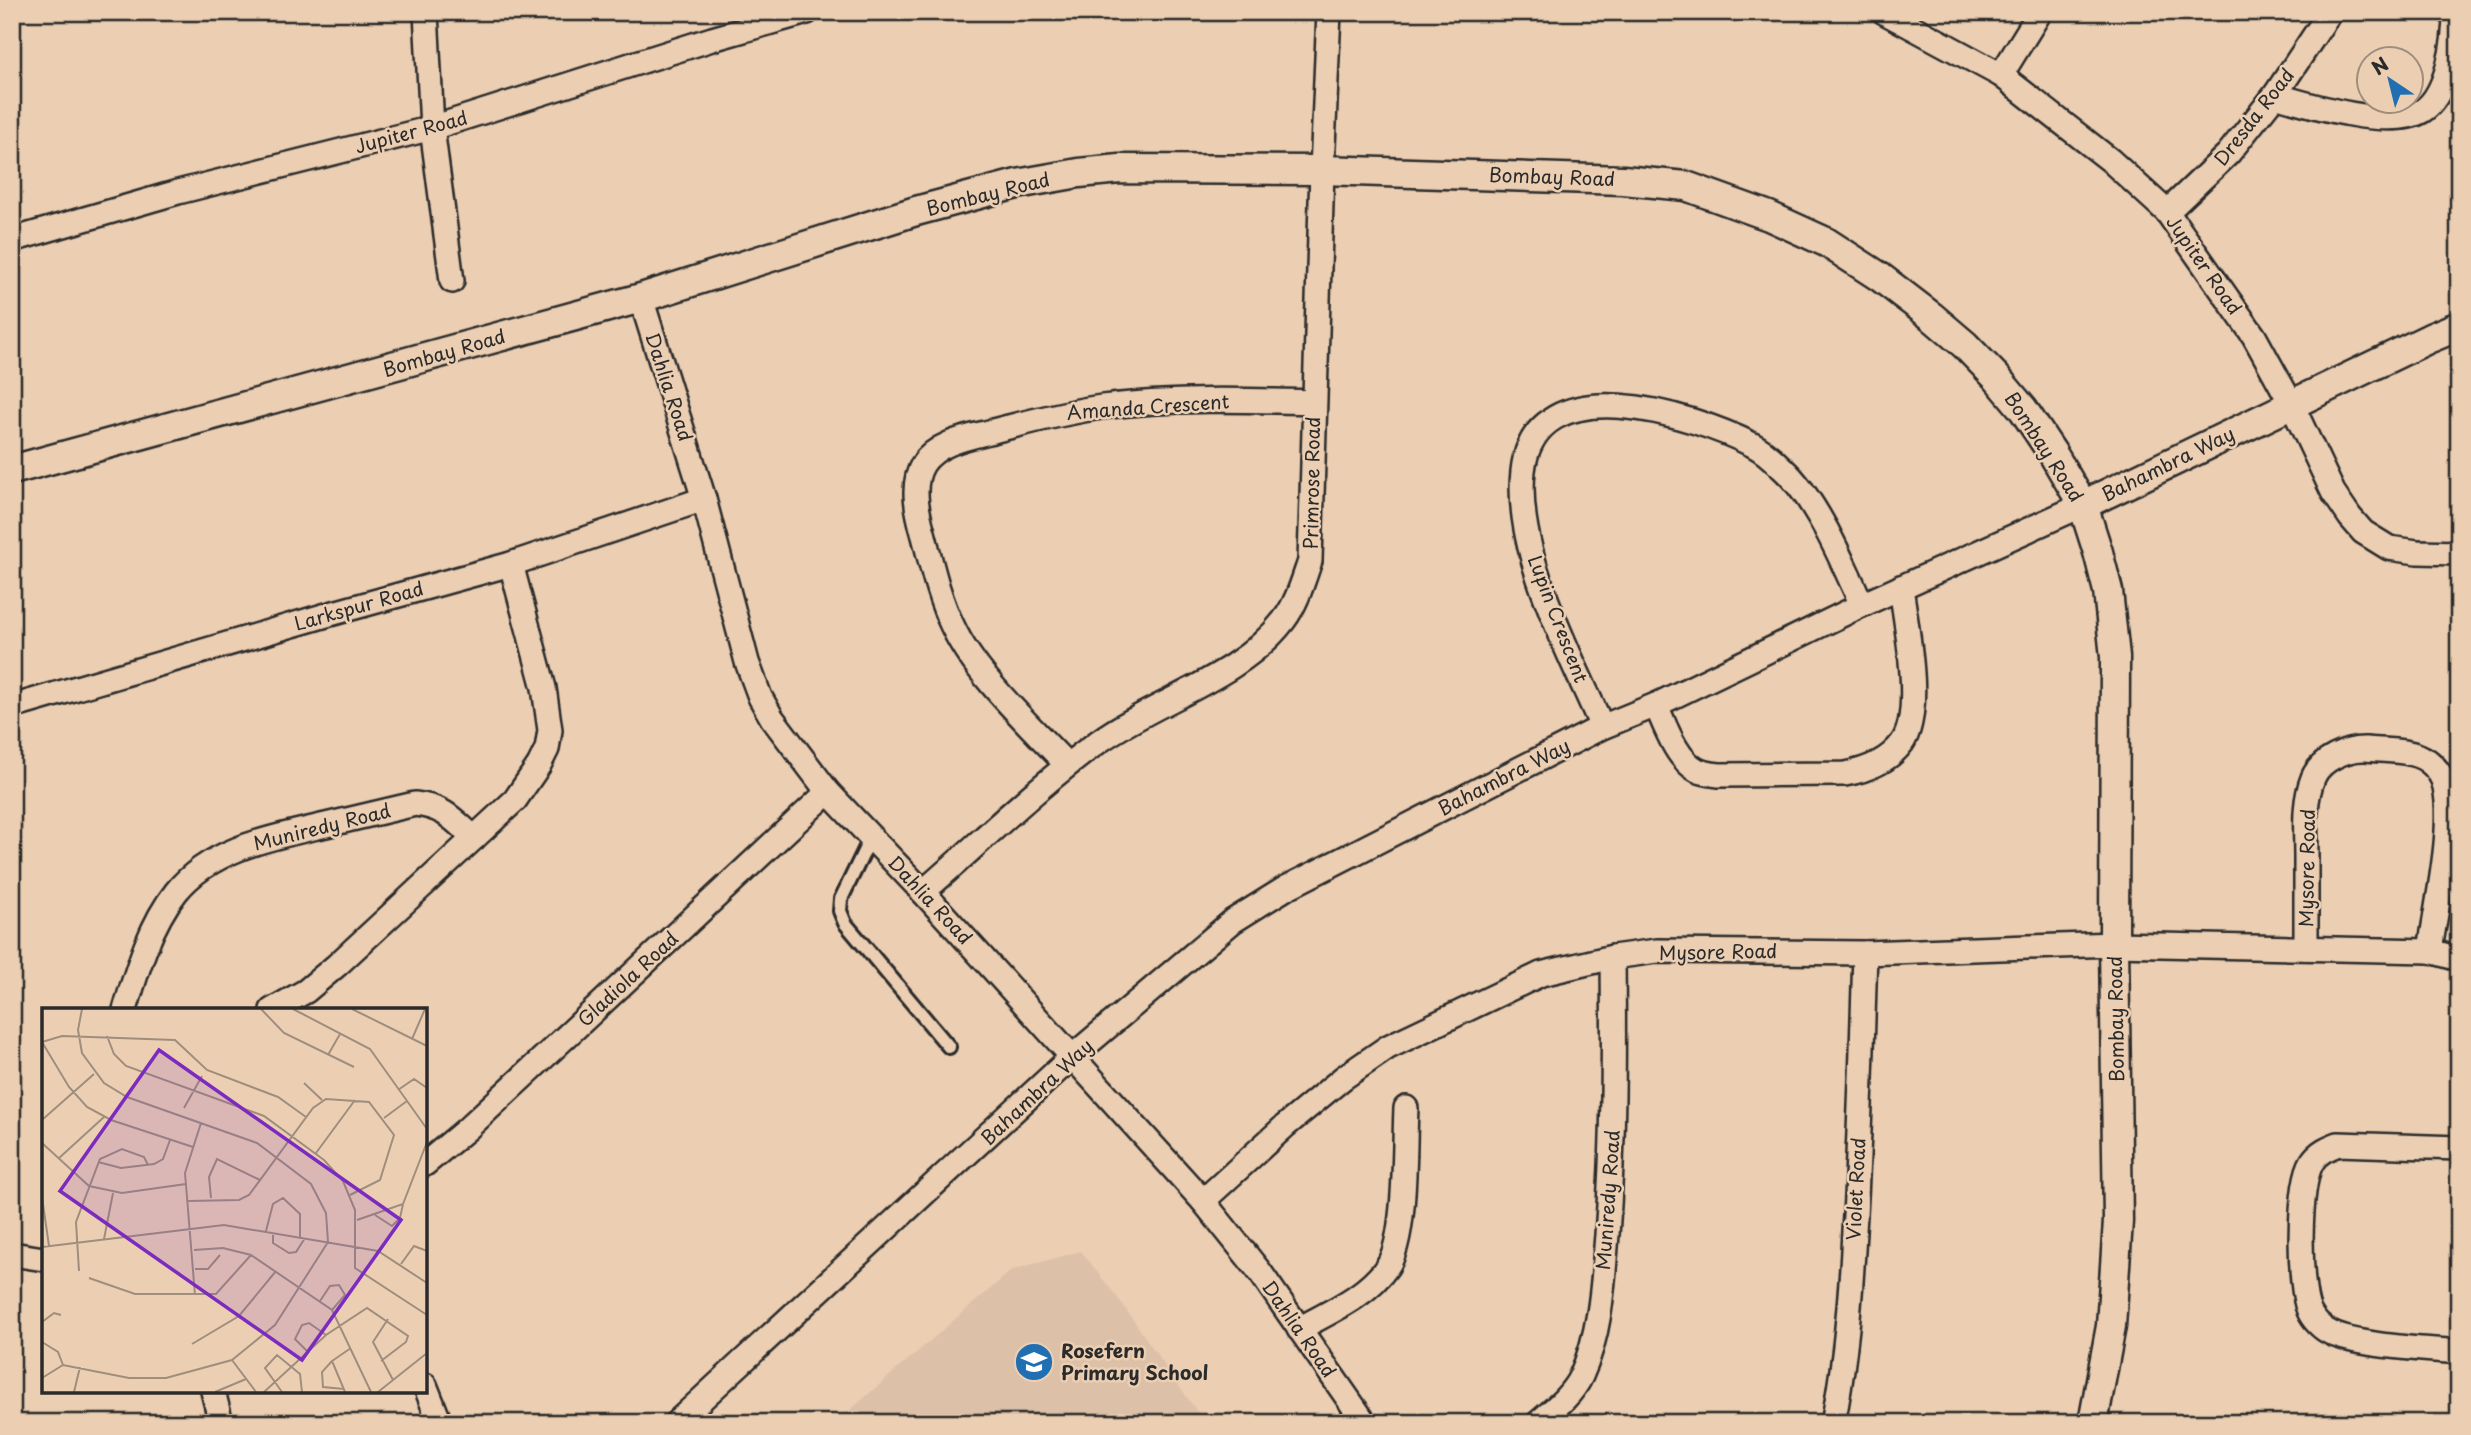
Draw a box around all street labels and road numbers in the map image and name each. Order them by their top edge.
street label: Dresda Road [2206,62,2300,171]
street label: Jupiter Road [351,103,470,159]
street label: Bombay Road [1488,160,1616,192]
street label: Bombay Road [923,164,1053,222]
street label: Jupiter Road [2160,209,2249,320]
street label: Bombay Road [379,321,508,383]
street label: Dahlia Road [639,329,701,445]
street label: Amanda Crescent [1066,386,1230,426]
street label: Bombay Road [1999,386,2091,507]
street label: Primrose Road [1296,416,1326,550]
street label: Bahambra Way [2096,419,2239,507]
street label: Lupin Crescent [1522,551,1596,687]
street label: Larkspur Road [291,573,427,637]
street label: Bahambra Way [1433,731,1574,821]
street label: Muniredy Road [250,795,393,857]
street label: Mysore Road [2291,809,2321,927]
street label: Dahlia Road [882,848,979,950]
street label: Gladiola Road [571,924,684,1032]
street label: Mysore Road [1659,936,1777,966]
street label: Bombay Road [2100,956,2130,1082]
street label: Bahambra Way [974,1032,1099,1151]
street label: Muniredy Road [1588,1129,1626,1271]
street label: Violet Road [1838,1137,1872,1241]
street label: Dahlia Road [1256,1274,1344,1383]

